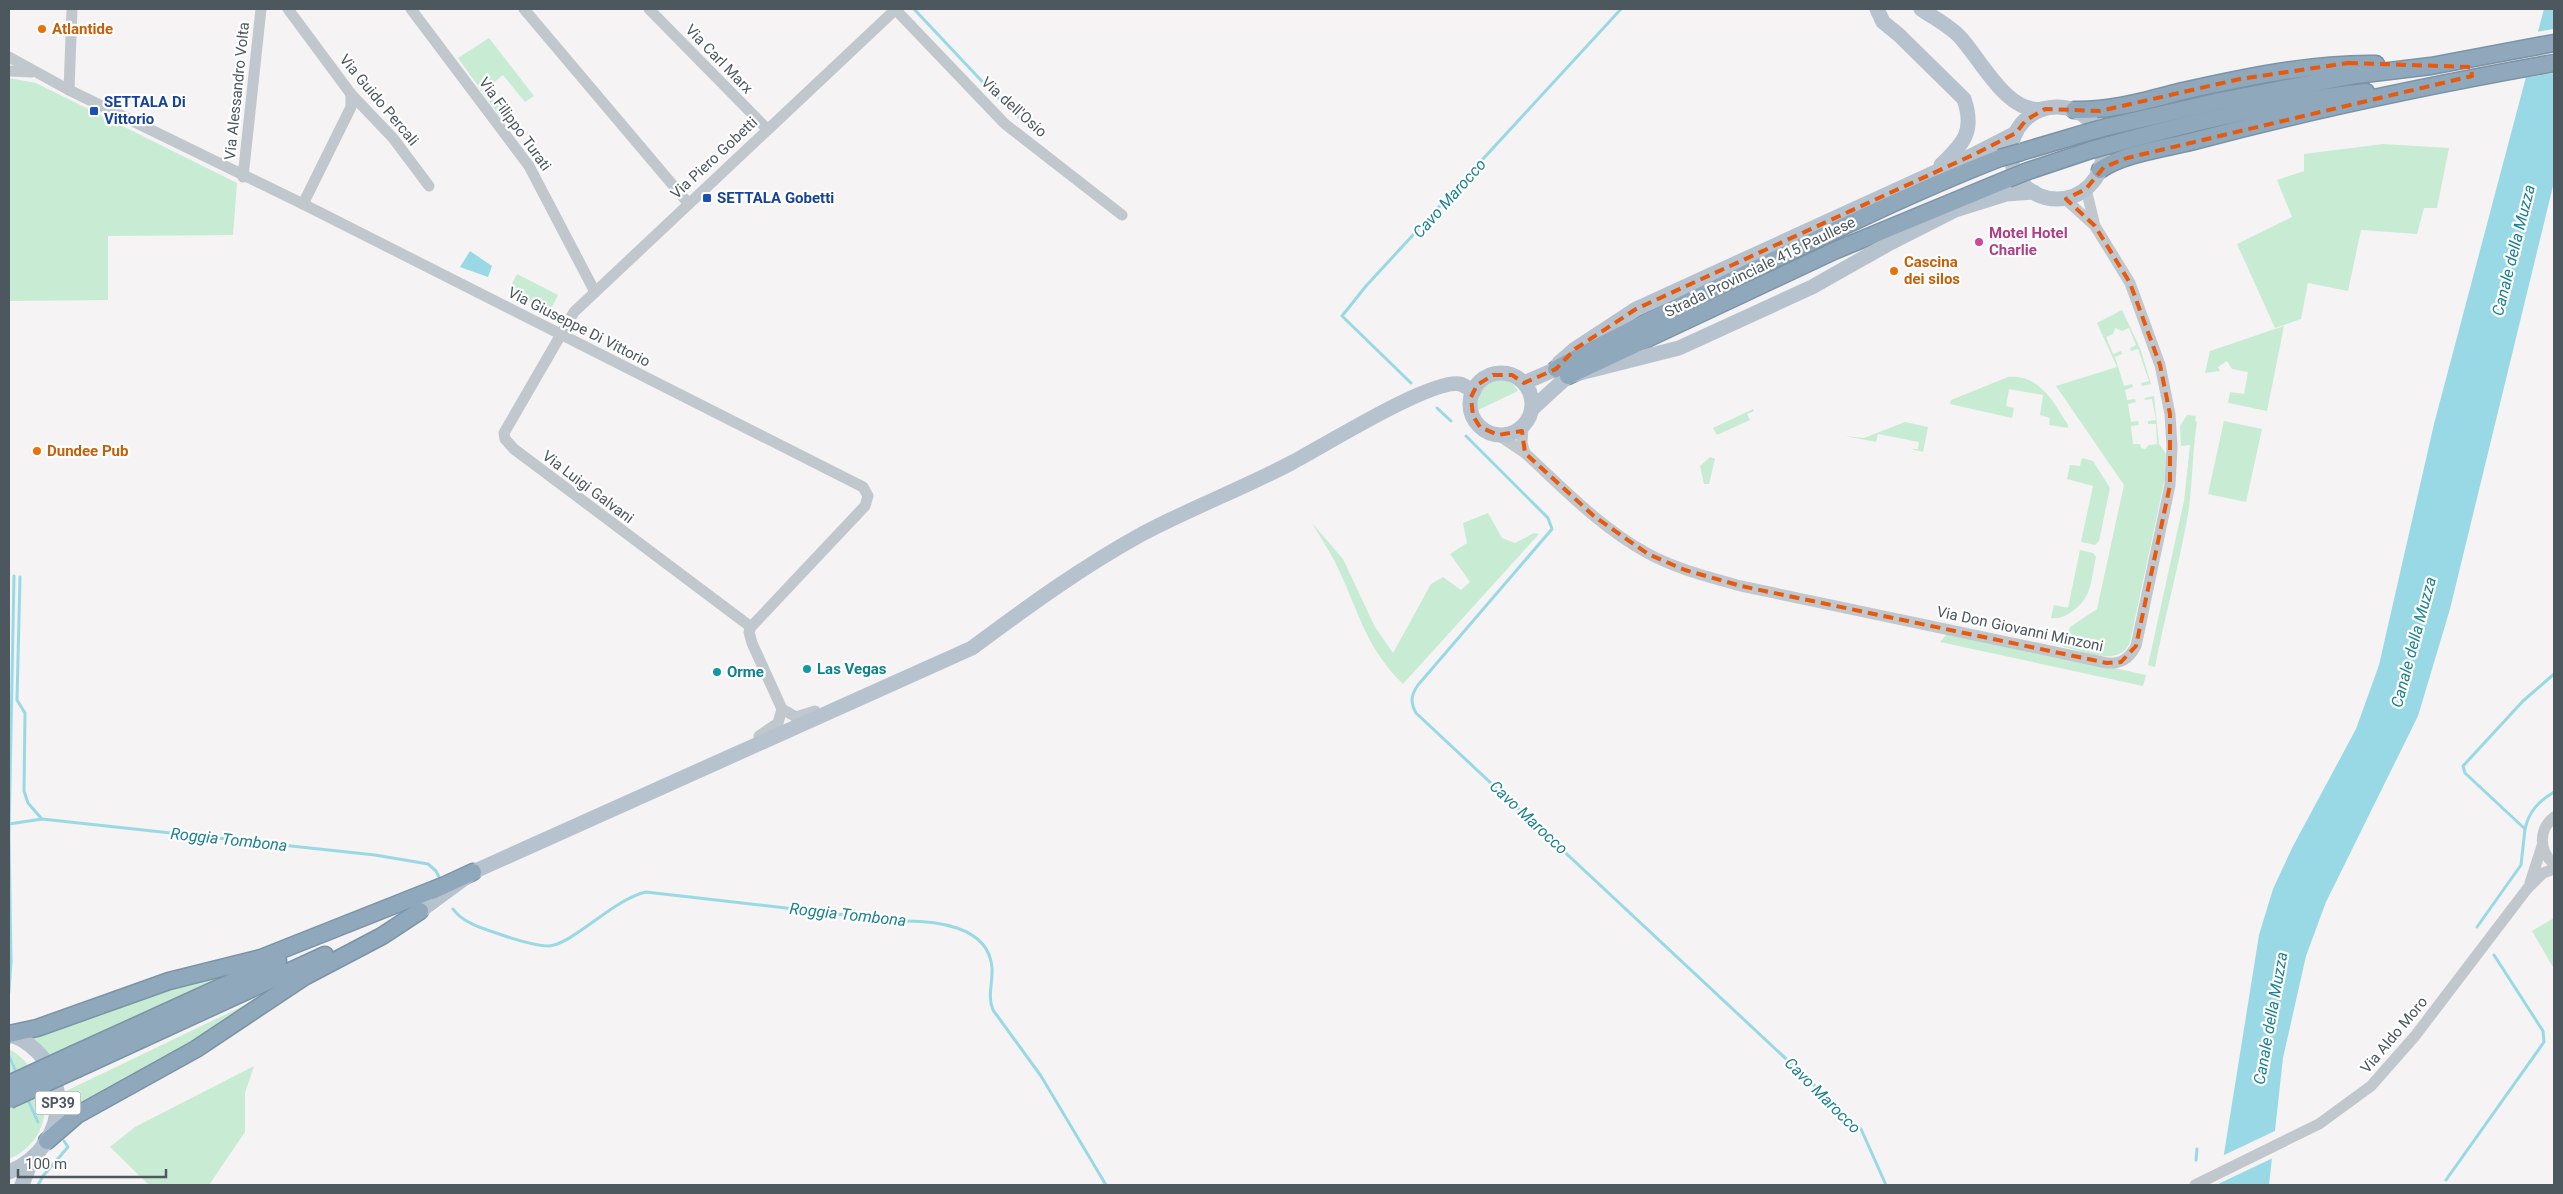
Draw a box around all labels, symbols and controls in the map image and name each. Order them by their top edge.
place label: Atlantide [52,20,113,38]
street label: Via Alessandro Volta [221,21,253,161]
street label: Via Carl Marx [682,21,757,98]
marker: Atlantide [36,23,48,35]
street label: Via Guido Percali [336,51,422,149]
street label: Via dell'Osio [978,73,1050,141]
street label: Via Filippo Turati [475,74,555,174]
place label: SETTALA Di Vittorio [104,93,186,128]
marker: SETTALA Di Vittorio [88,105,100,117]
street label: Via Piero Gobetti [667,113,761,203]
water label: Cavo Marocco [1409,155,1490,242]
water label: Canale della Muzza [2488,183,2539,318]
place label: SETTALA Gobetti [717,189,834,207]
marker: SETTALA Gobetti [701,192,713,204]
street label: Strada Provinciale 415 Paullese [1662,213,1858,321]
place label: Motel Hotel Charlie [1989,224,2068,259]
marker: Motel Hotel Charlie [1973,236,1985,248]
place label: Cascina dei silos [1904,253,1960,288]
marker: Cascina dei silos [1888,265,1900,277]
street label: Via Giuseppe Di Vittorio [505,283,653,371]
place label: Dundee Pub [47,442,128,460]
marker: Dundee Pub [31,445,43,457]
street label: Via Luigi Galvani [539,447,637,527]
water label: Canale della Muzza [2387,575,2440,709]
street label: Via Don Giovanni Minzoni [1935,603,2105,655]
place label: Las Vegas [817,660,887,678]
place label: Orme [727,663,764,681]
marker: Las Vegas [801,663,813,675]
marker: Orme [711,666,723,678]
water label: Cavo Marocco [1486,776,1572,858]
water label: Roggia Tombona [170,824,288,855]
water label: Roggia Tombona [789,899,907,930]
water label: Canale della Muzza [2249,950,2292,1086]
street label: Via Aldo Moro [2357,993,2431,1077]
water label: Cavo Marocco [1781,1053,1865,1137]
road number: SP39 [36,1092,80,1114]
scale bar [18,1146,165,1178]
text: 100 m [25,1155,67,1173]

